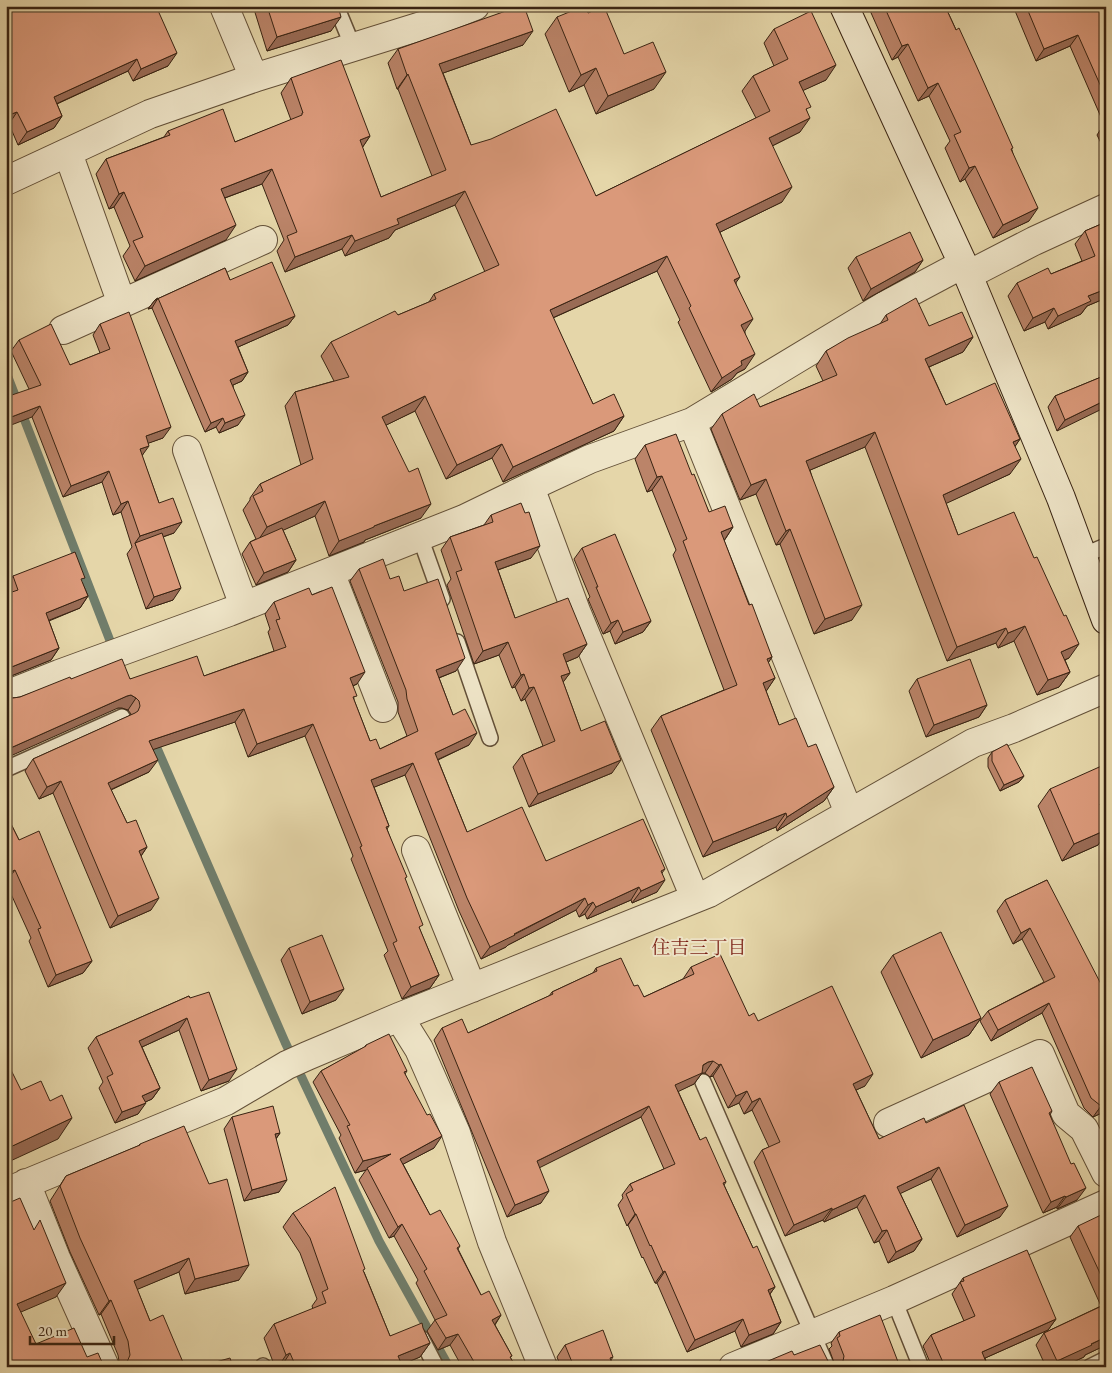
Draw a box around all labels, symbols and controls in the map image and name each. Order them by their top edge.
district label: 住吉三丁目 [651,935,747,960]
scale bar [30,1313,114,1345]
text: 20 m [38,1321,67,1340]

